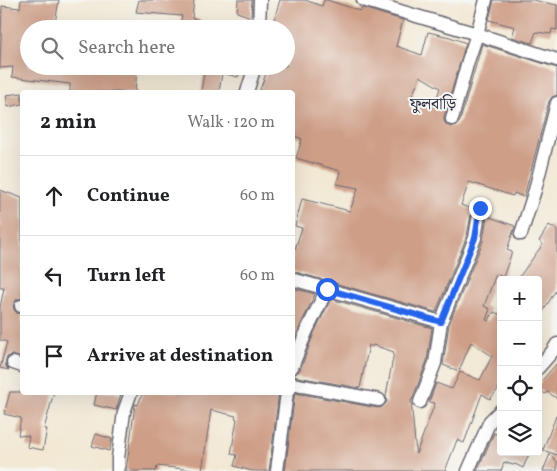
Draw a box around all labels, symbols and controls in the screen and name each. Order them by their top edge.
search box [20,20,295,75]
icon: search [38,34,66,62]
text: Search here [78,35,175,61]
district label: ফুলবাড়ি [409,94,457,116]
text: 2 min [40,108,97,137]
text: Walk · 120 m [187,112,275,134]
icon: ahead [40,182,68,210]
text: Continue [87,183,170,209]
text: 60 m [240,185,275,207]
route end [469,197,492,220]
icon: left [40,262,68,290]
text: Turn left [87,263,166,289]
text: 60 m [240,265,275,287]
map controls [497,276,542,456]
button: + [497,276,542,321]
route start [316,278,339,301]
button: − [497,321,542,366]
icon: arrive [40,342,68,370]
text: Arrive at destination [87,343,273,369]
button: locate [497,366,542,411]
button: layers [497,411,542,456]

